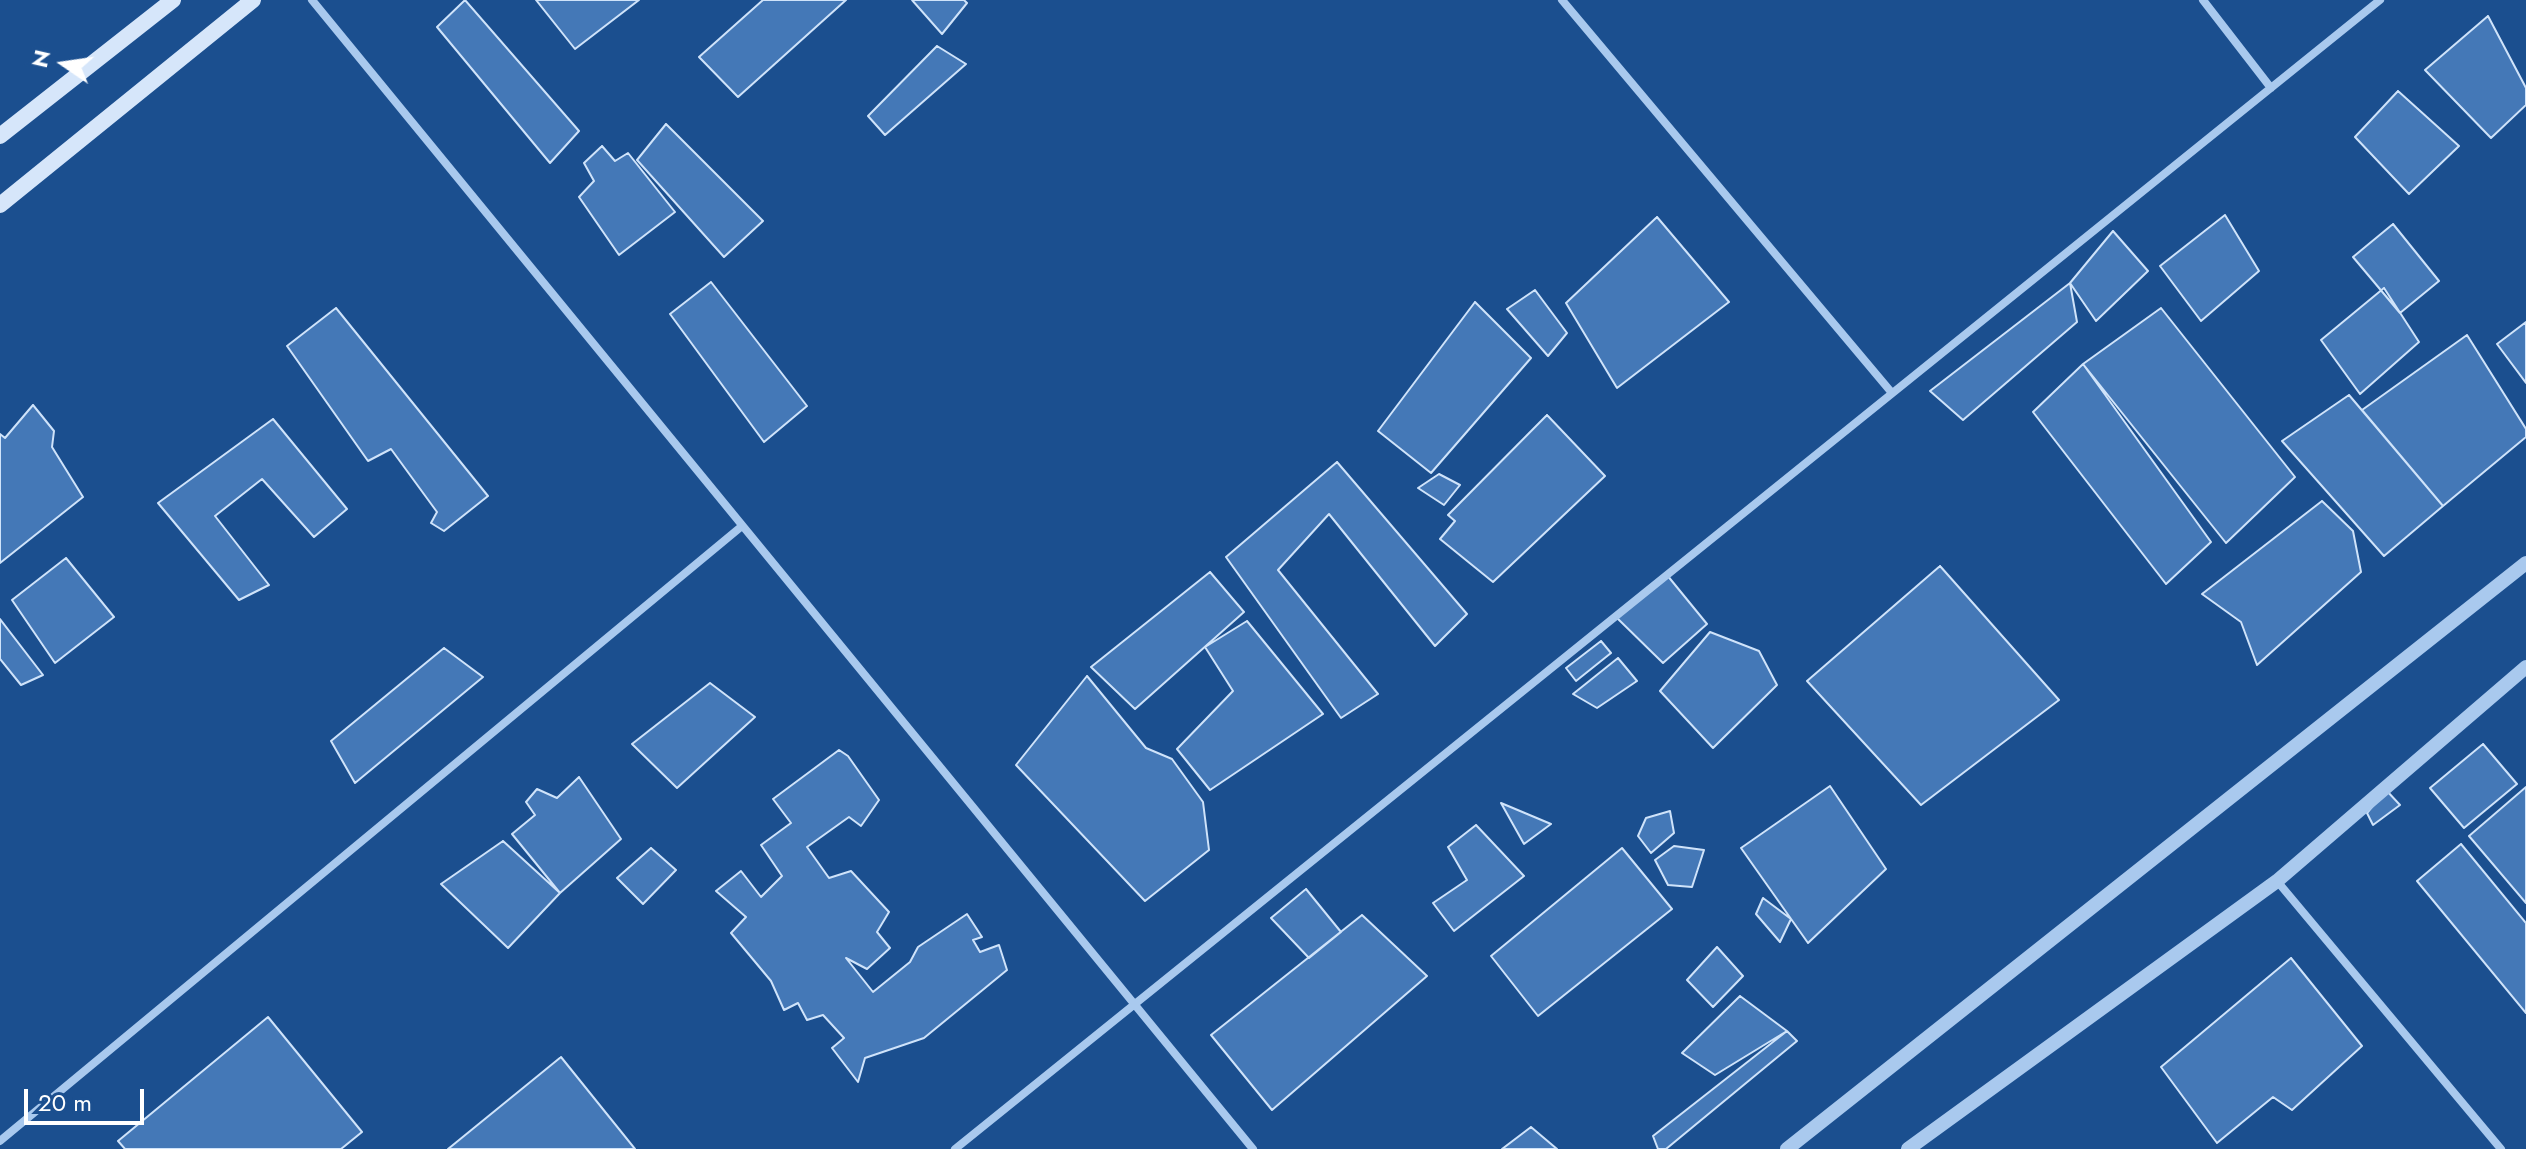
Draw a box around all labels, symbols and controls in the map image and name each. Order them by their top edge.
north arrow [24,24,104,104]
text: N [23,46,58,71]
scale bar [28,1073,148,1123]
text: 20 m [38,1085,92,1120]

